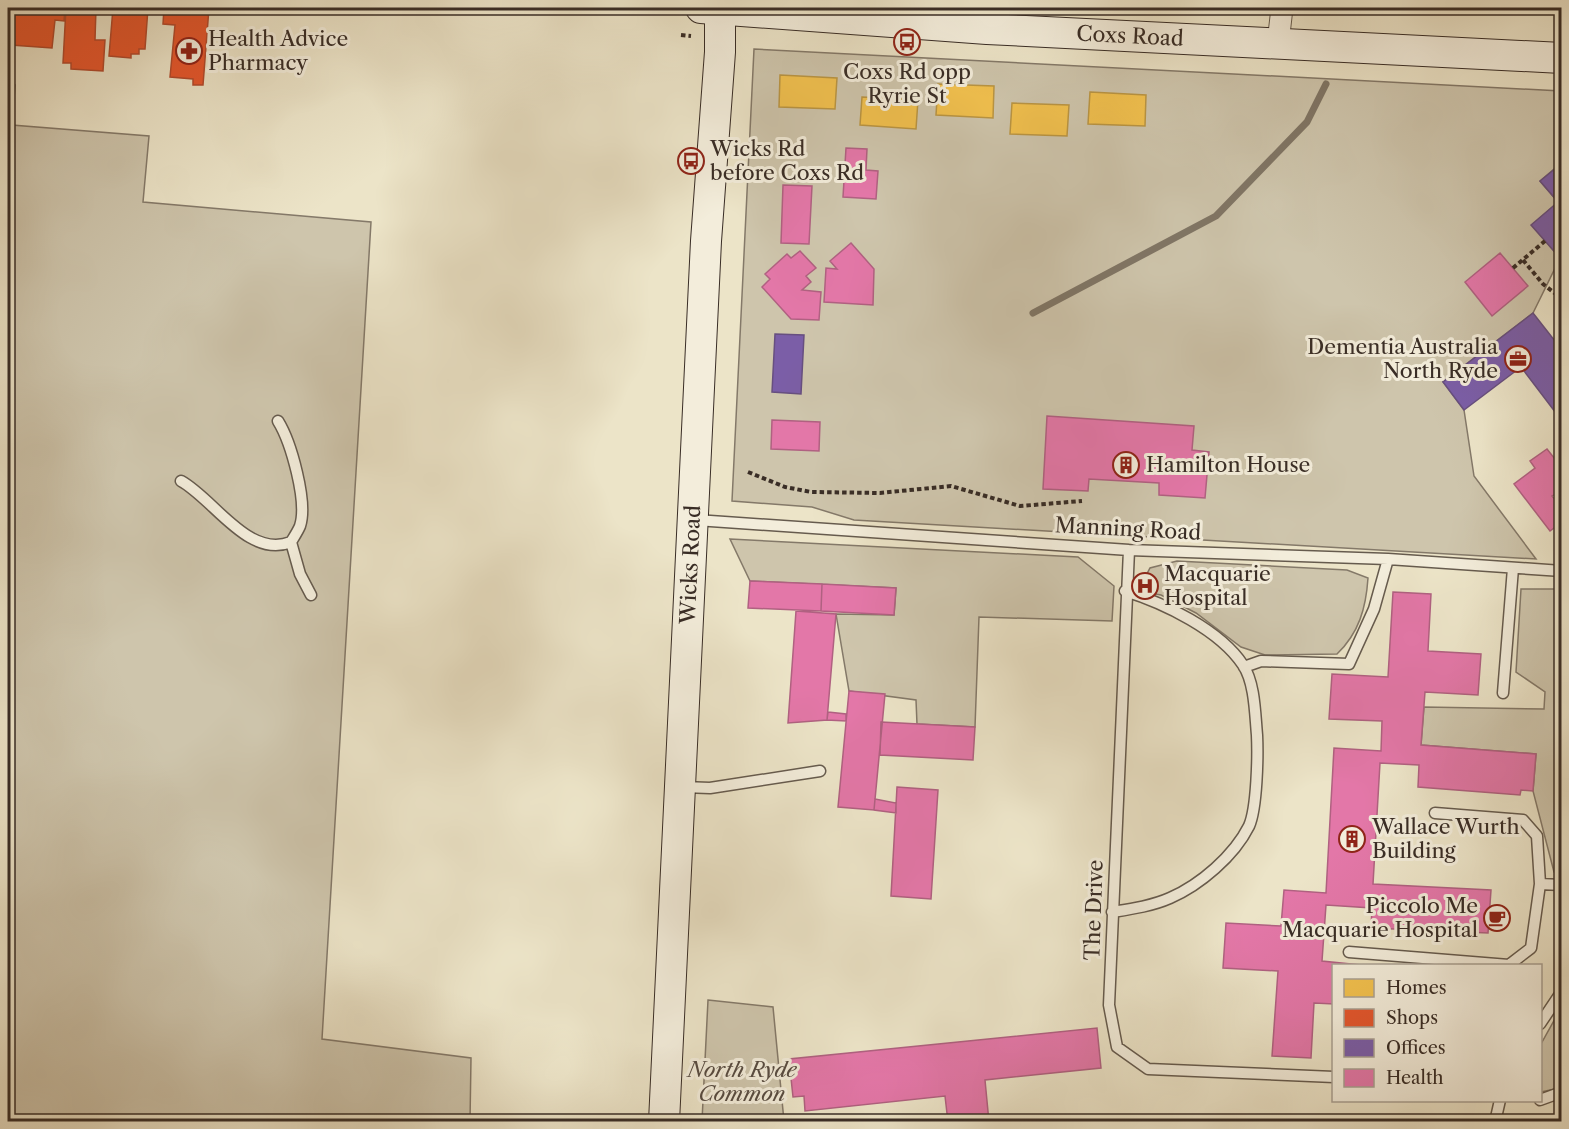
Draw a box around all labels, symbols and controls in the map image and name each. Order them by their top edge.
street label: Coxs Road [1076,21,1185,51]
place label: Health Advice Pharmacy [208,26,348,75]
bus stop icon: Coxs Rd opp Ryrie St [892,27,922,57]
pharmacy icon: Health Advice Pharmacy [174,36,204,66]
place label: Coxs Rd opp Ryrie St [843,59,971,108]
place label: Wicks Rd before Coxs Rd [709,136,864,185]
bus stop icon: Wicks Rd before Coxs Rd [676,146,706,176]
place label: Dementia Australia North Ryde [1307,334,1499,383]
office icon: Dementia Australia North Ryde [1503,344,1533,374]
building icon: Hamilton House [1111,450,1141,480]
place label: Hamilton House [1146,452,1310,477]
street label: Wicks Road [675,504,705,626]
street label: Manning Road [1054,512,1202,545]
place label: Macquarie Hospital [1164,561,1271,610]
hospital icon: Macquarie Hospital [1130,571,1160,601]
place label: Wallace Wurth Building [1371,814,1520,863]
building icon: Wallace Wurth Building [1337,824,1367,854]
street label: The Drive [1079,859,1108,961]
place label: Piccolo Me Macquarie Hospital [1282,893,1478,942]
cafe icon: Piccolo Me Macquarie Hospital [1482,903,1512,933]
legend [1332,964,1542,1102]
text: Homes [1386,977,1447,999]
text: Shops [1386,1007,1438,1029]
text: Offices [1386,1037,1446,1059]
park label: North Ryde Common [685,1057,797,1106]
text: Health [1386,1067,1444,1089]

